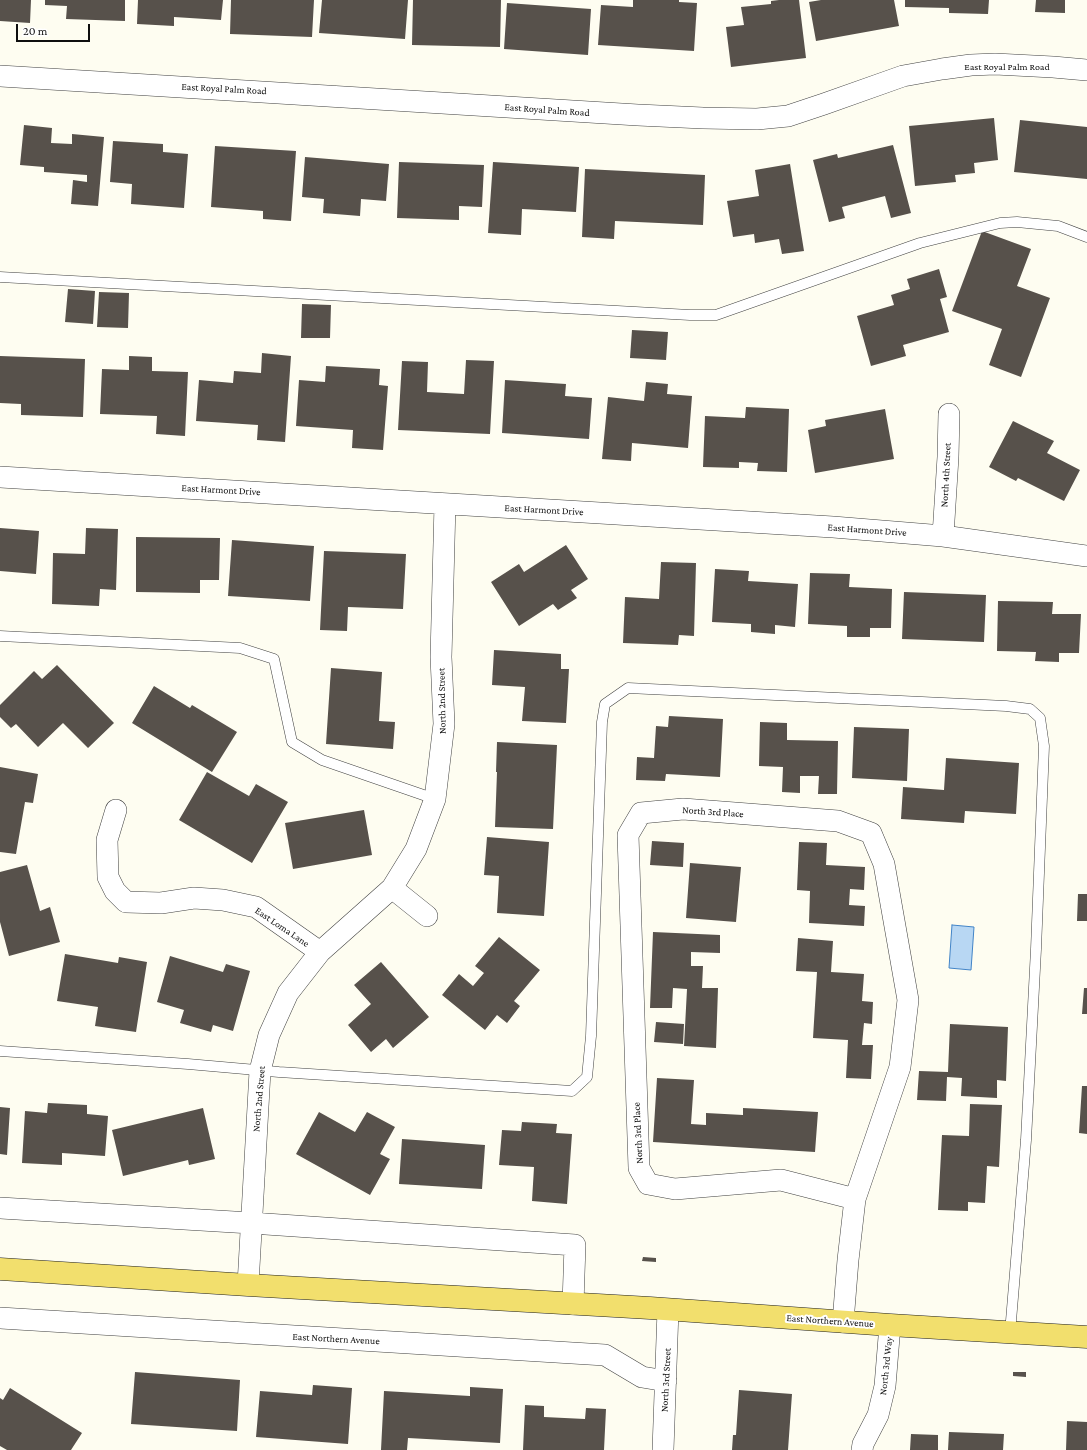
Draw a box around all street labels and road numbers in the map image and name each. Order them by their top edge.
street label: East Royal Palm Road [964,61,1050,73]
street label: East Royal Palm Road [181,81,267,97]
street label: East Royal Palm Road [504,101,590,119]
street label: North 4th Street [938,442,954,508]
street label: East Harmont Drive [181,482,261,498]
street label: East Harmont Drive [504,502,584,518]
street label: East Harmont Drive [827,521,907,539]
street label: North 2nd Street [435,668,449,734]
street label: North 3rd Place [682,804,744,820]
street label: East Loma Lane [253,904,311,950]
street label: North 2nd Street [250,1065,268,1133]
street label: North 3rd Place [630,1102,646,1164]
street label: East Northern Avenue [786,1312,874,1330]
street label: East Northern Avenue [292,1331,380,1347]
street label: North 3rd Way [877,1336,895,1396]
street label: North 3rd Street [658,1348,674,1412]

